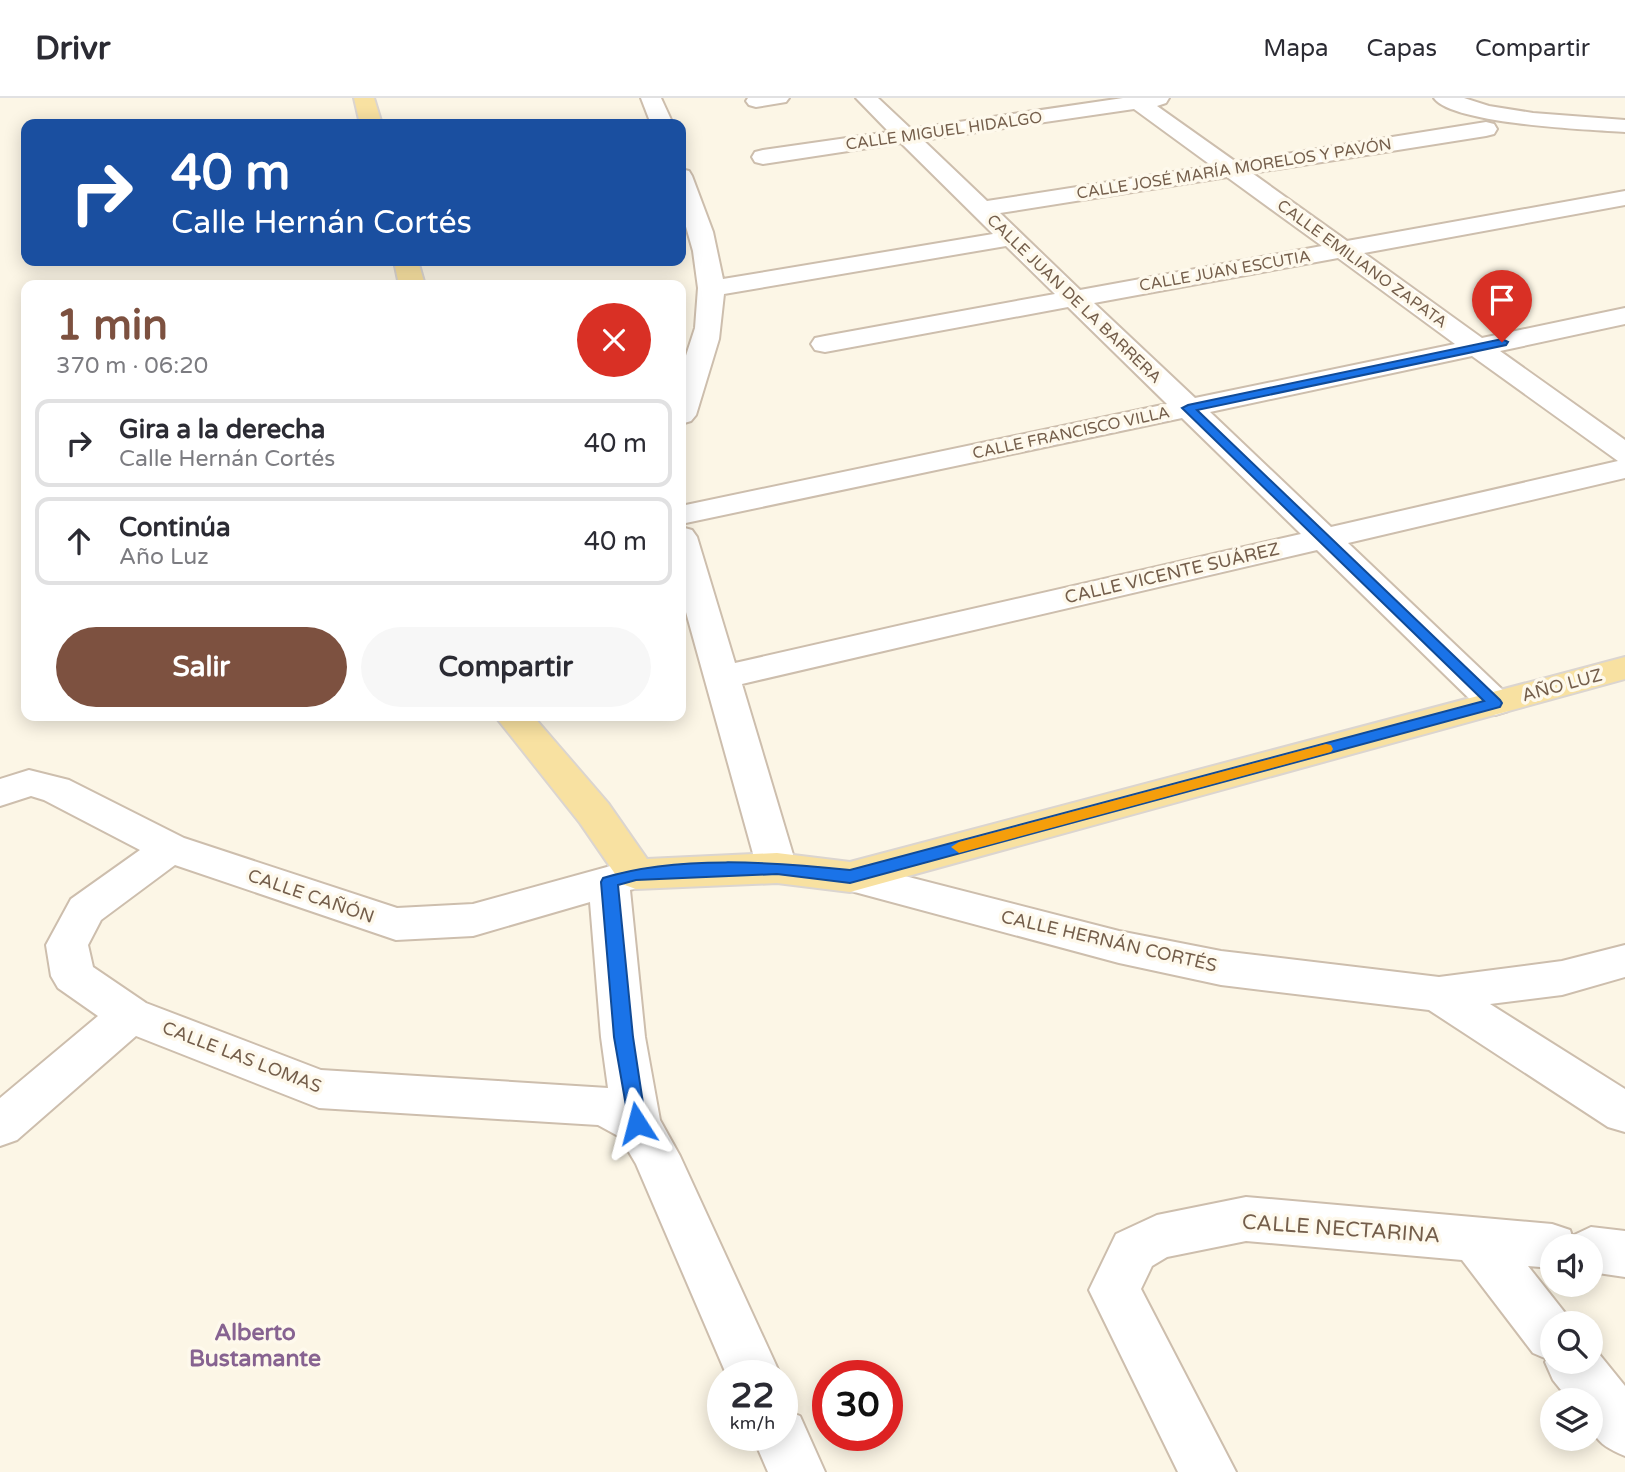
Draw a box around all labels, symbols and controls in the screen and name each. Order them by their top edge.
text: Drivr [35,29,110,68]
text: Mapa [1263,34,1329,63]
text: Capas [1367,34,1437,63]
text: Compartir [1475,34,1590,63]
street label: CALLE MIGUEL HIDALGO [844,107,1044,155]
street label: CALLE JOSÉ MARÍA MORELOS Y PAVÓN [1075,134,1393,204]
text: 40 m [171,144,290,203]
icon: right [56,147,147,238]
street label: CALLE EMILIANO ZAPATA [1273,195,1451,333]
text: Calle Hernán Cortés [171,204,472,242]
street label: CALLE JUAN DE LA BARRERA [983,210,1165,388]
street label: CALLE JUAN ESCUTIA [1138,246,1312,296]
pin [1472,270,1532,342]
icon: arrive [1483,281,1521,319]
text: 1 min [56,300,168,351]
button: close [577,303,651,377]
text: 370 m · 06:20 [56,352,208,380]
street label: CALLE FRANCISCO VILLA [971,402,1171,464]
text: Gira a la derecha [119,414,325,445]
icon: right [60,424,98,462]
text: 40 m [584,428,647,459]
text: Calle Hernán Cortés [119,445,335,473]
text: Continúa [119,512,231,543]
icon: ahead [60,522,98,560]
text: 40 m [584,526,647,557]
street label: CALLE VICENTE SUÁREZ [1063,538,1281,608]
text: Año Luz [119,543,209,571]
button: Salir [56,627,347,707]
button: Compartir [361,627,651,707]
street label: AÑO LUZ [1519,664,1605,706]
street label: CALLE CAÑÓN [245,864,377,928]
street label: CALLE HERNÁN CORTÉS [999,905,1219,977]
street label: CALLE LAS LOMAS [159,1016,325,1098]
position arrow [600,1086,674,1160]
street label: CALLE NECTARINA [1241,1210,1441,1248]
map controls [1540,1234,1603,1451]
button: sound [1540,1234,1603,1297]
button: search [1540,1311,1603,1374]
district label: Alberto Bustamante [189,1319,321,1373]
speed limit sign: 30 [812,1360,903,1451]
text: 22 [731,1375,774,1417]
button: layers [1540,1388,1603,1451]
text: km/h [730,1412,775,1434]

